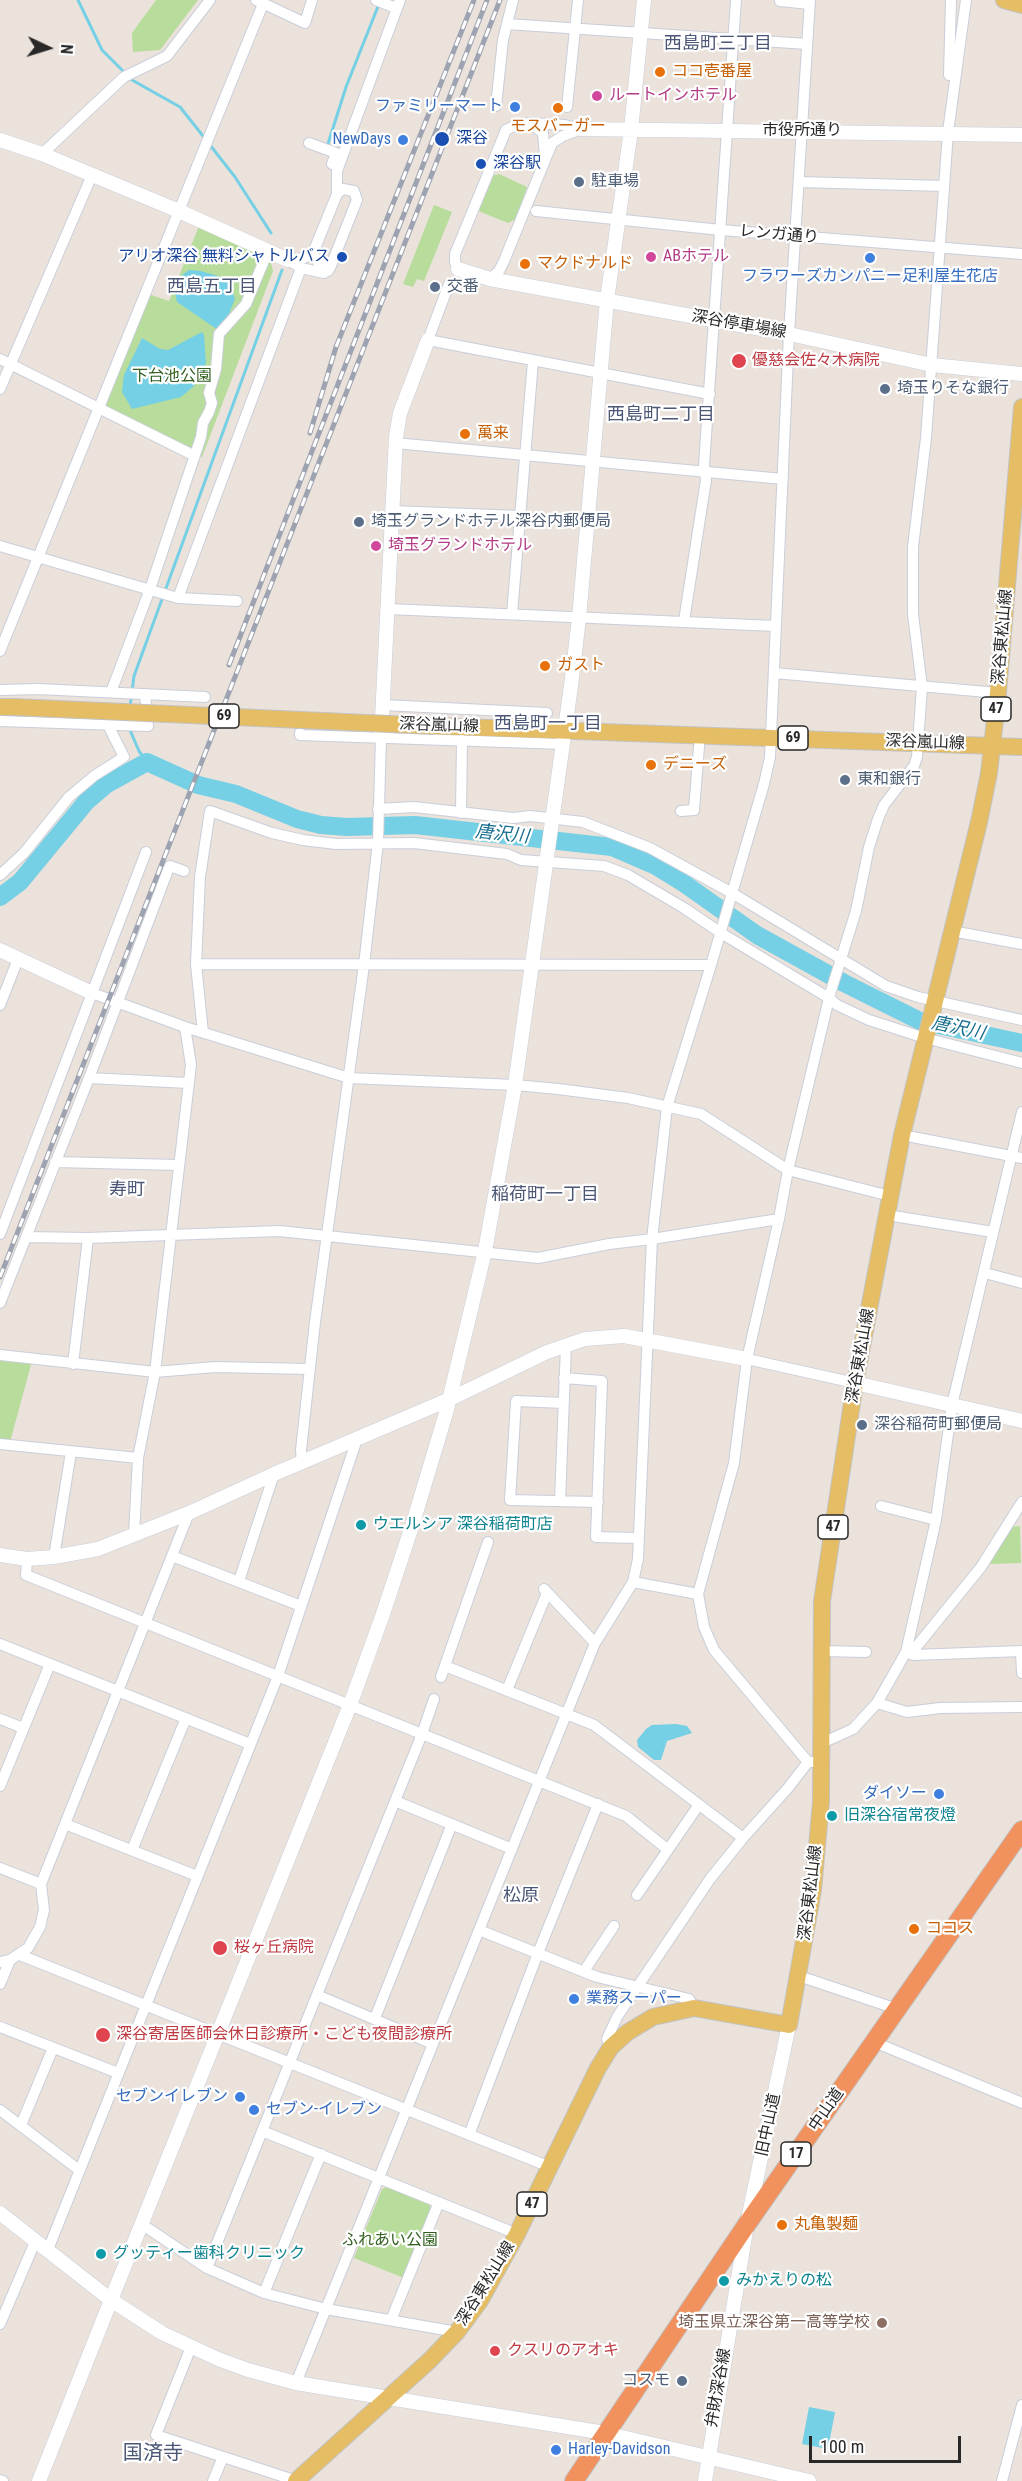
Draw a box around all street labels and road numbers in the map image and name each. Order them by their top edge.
street label: 市役所通り [762,121,842,141]
street label: レンガ通り [738,222,820,248]
street label: 深谷停車場線 [690,307,788,343]
street label: 深谷東松山線 [989,588,1017,686]
road number: 47 [981,697,1011,721]
road number: 69 [209,704,239,728]
street label: 深谷嵐山線 [399,715,479,737]
road number: 69 [778,726,808,750]
street label: 深谷嵐山線 [885,732,965,754]
street label: 深谷東松山線 [843,1307,879,1405]
road number: 47 [818,1515,848,1539]
street label: 深谷東松山線 [796,1844,826,1942]
street label: 中山道 [805,2085,849,2135]
street label: 旧中山道 [753,2092,785,2158]
road number: 17 [781,2142,811,2166]
road number: 47 [517,2192,547,2216]
street label: 深谷東松山線 [452,2238,520,2330]
street label: 弁財深谷線 [703,2347,735,2429]

